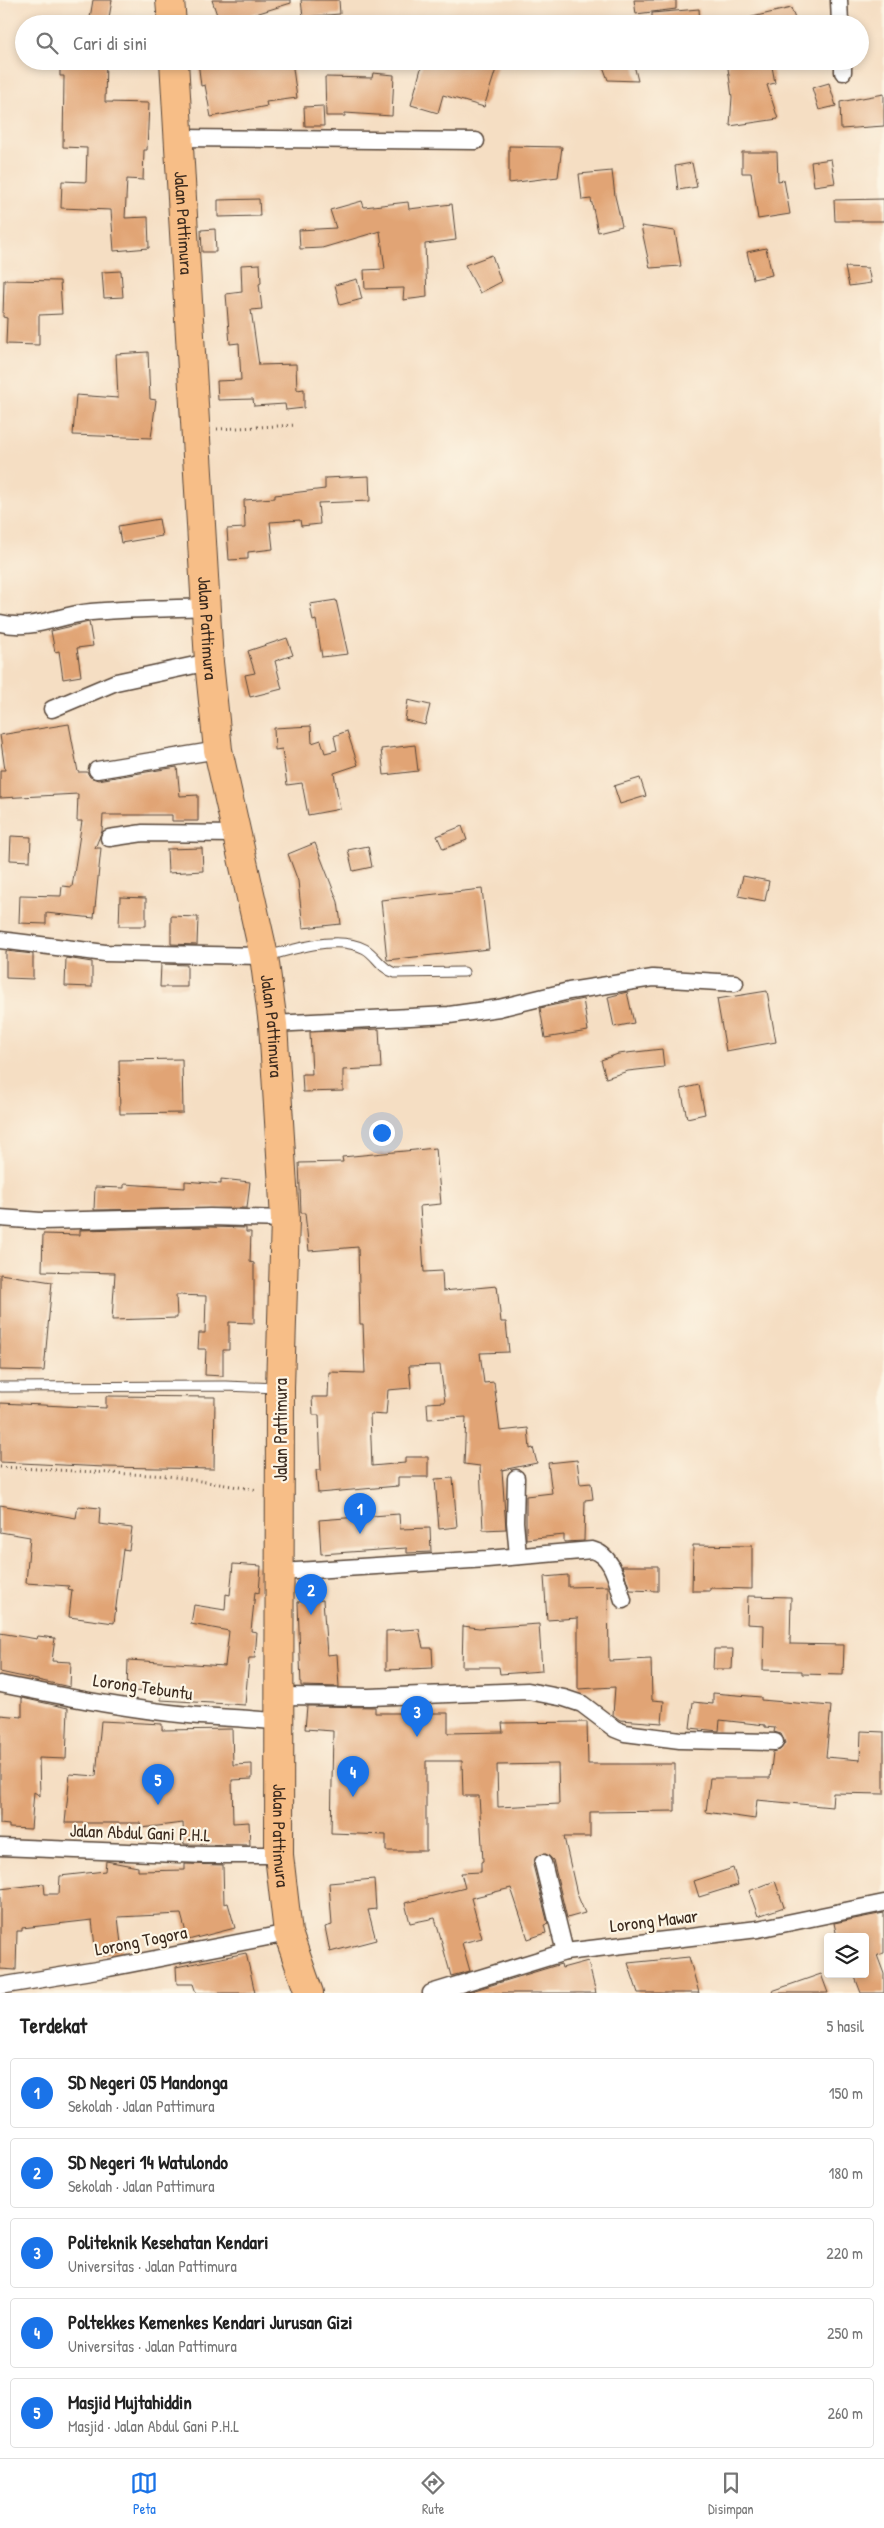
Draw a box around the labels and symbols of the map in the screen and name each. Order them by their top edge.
street label: Jalan Pattimura [168,170,199,275]
street label: Jalan Pattimura [192,576,224,681]
street label: Jalan Pattimura [255,973,289,1078]
your location [369,1120,395,1146]
street label: Jalan Pattimura [268,1378,293,1482]
pin: 1 [344,1493,376,1534]
pin: 2 [295,1574,327,1615]
street label: Lorong Tebuntu [92,1667,194,1706]
pin: 3 [401,1696,433,1737]
pin: 4 [337,1756,369,1797]
pin: 5 [142,1764,174,1805]
street label: Jalan Pattimura [267,1784,296,1888]
street label: Jalan Abdul Gani P.H.L [69,1818,211,1847]
street label: Lorong Mawar [608,1903,699,1938]
street label: Lorong Togora [93,1919,189,1962]

